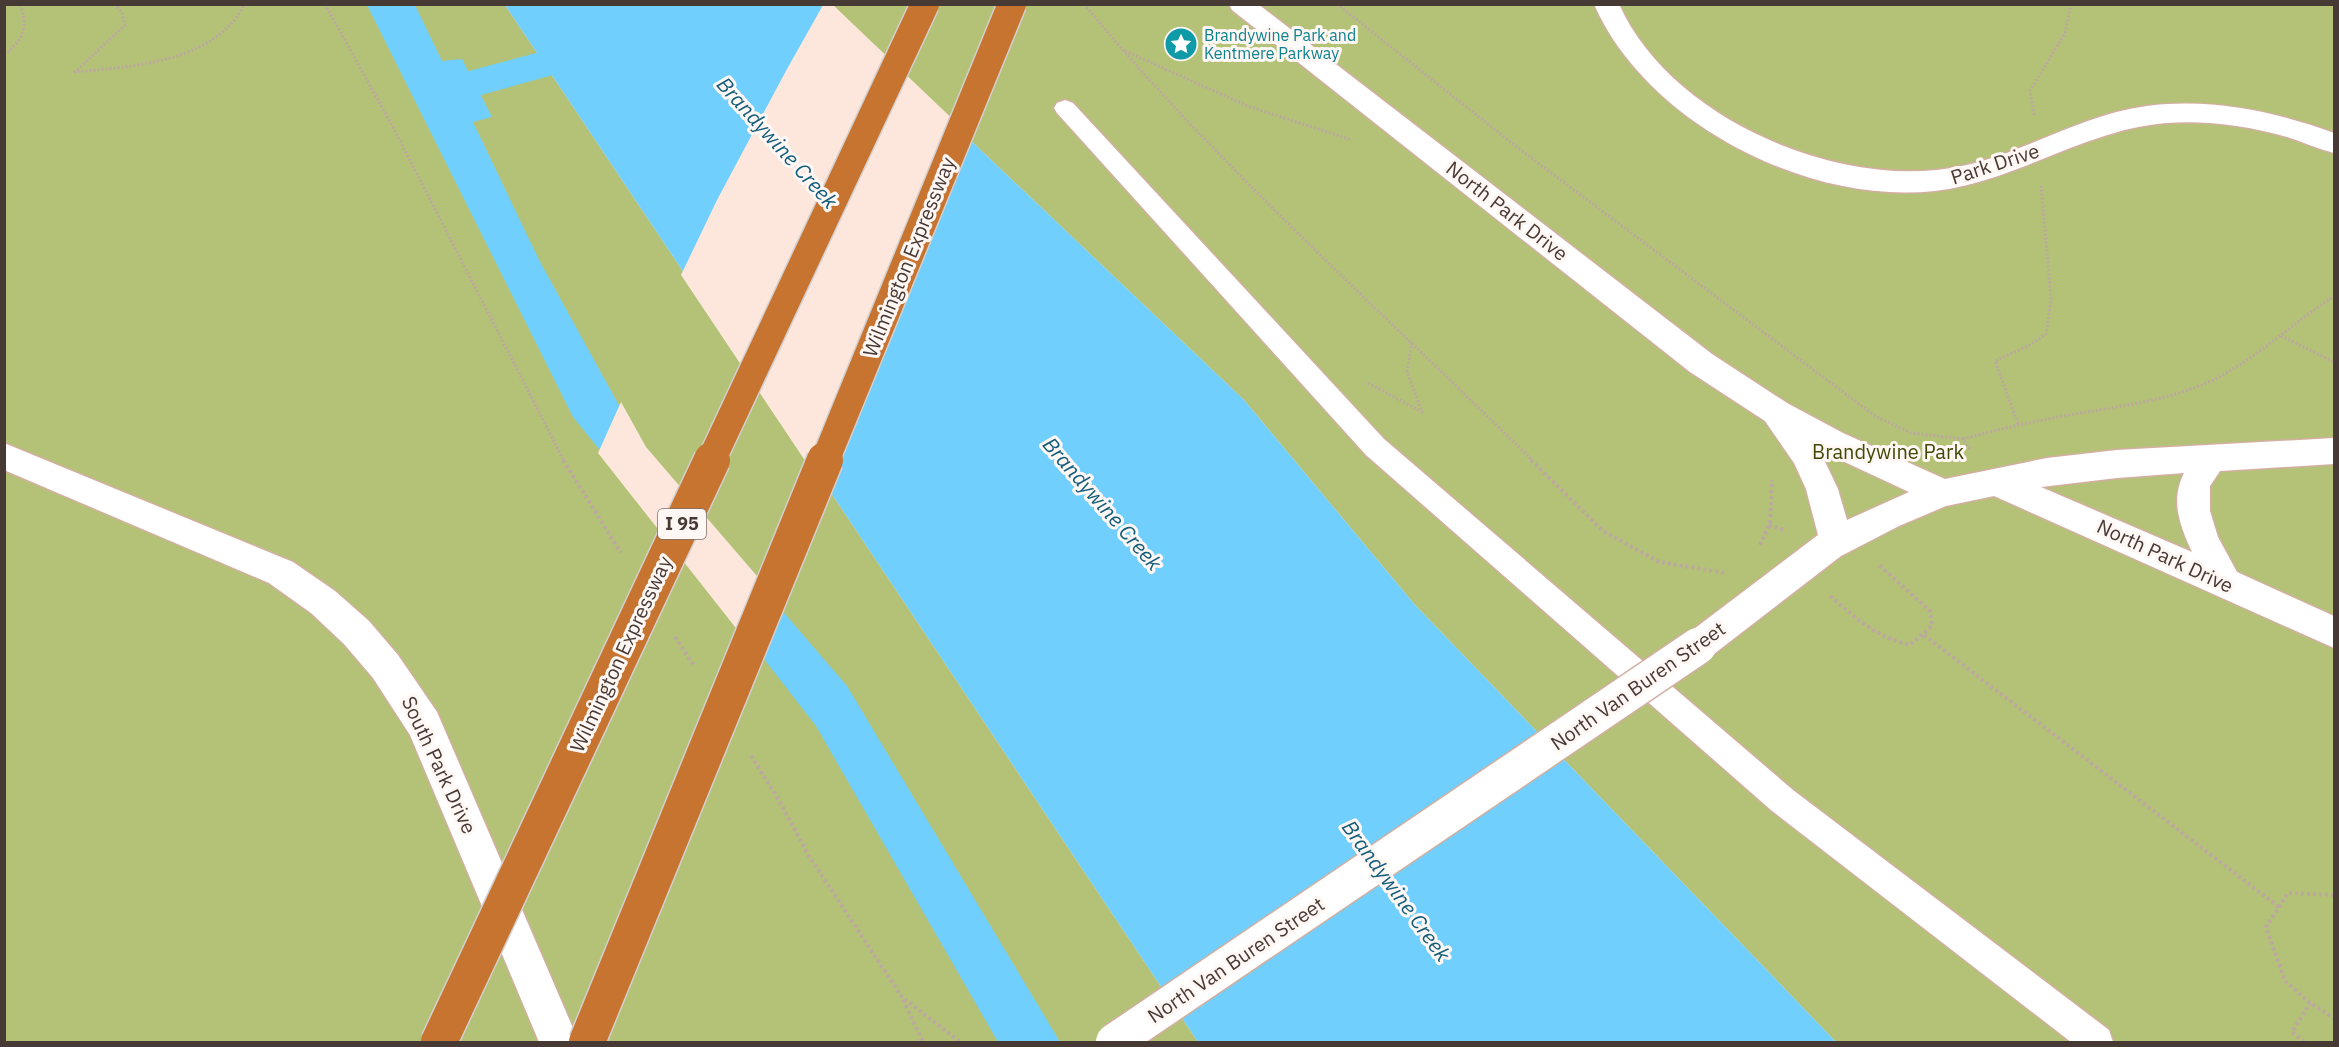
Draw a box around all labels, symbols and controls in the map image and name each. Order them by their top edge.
place label: Brandywine Park and Kentmere Parkway [1204,25,1356,63]
place icon: Brandywine Park and Kentmere Parkway [1163,26,1199,62]
water label: Brandywine Creek [711,70,845,215]
street label: Park Drive [1947,137,2043,191]
street label: Wilmington Expressway [856,153,961,361]
street label: North Park Drive [1441,155,1574,267]
water label: Brandywine Creek [1037,431,1169,577]
park label: Brandywine Park [1812,438,1964,465]
road number: I 95 [658,509,706,539]
street label: North Park Drive [2093,512,2238,599]
street label: Wilmington Expressway [563,551,678,756]
street label: North Van Buren Street [1545,615,1731,756]
street label: South Park Drive [396,692,483,838]
water label: Brandywine Creek [1336,814,1458,968]
street label: North Van Buren Street [1142,890,1329,1029]

